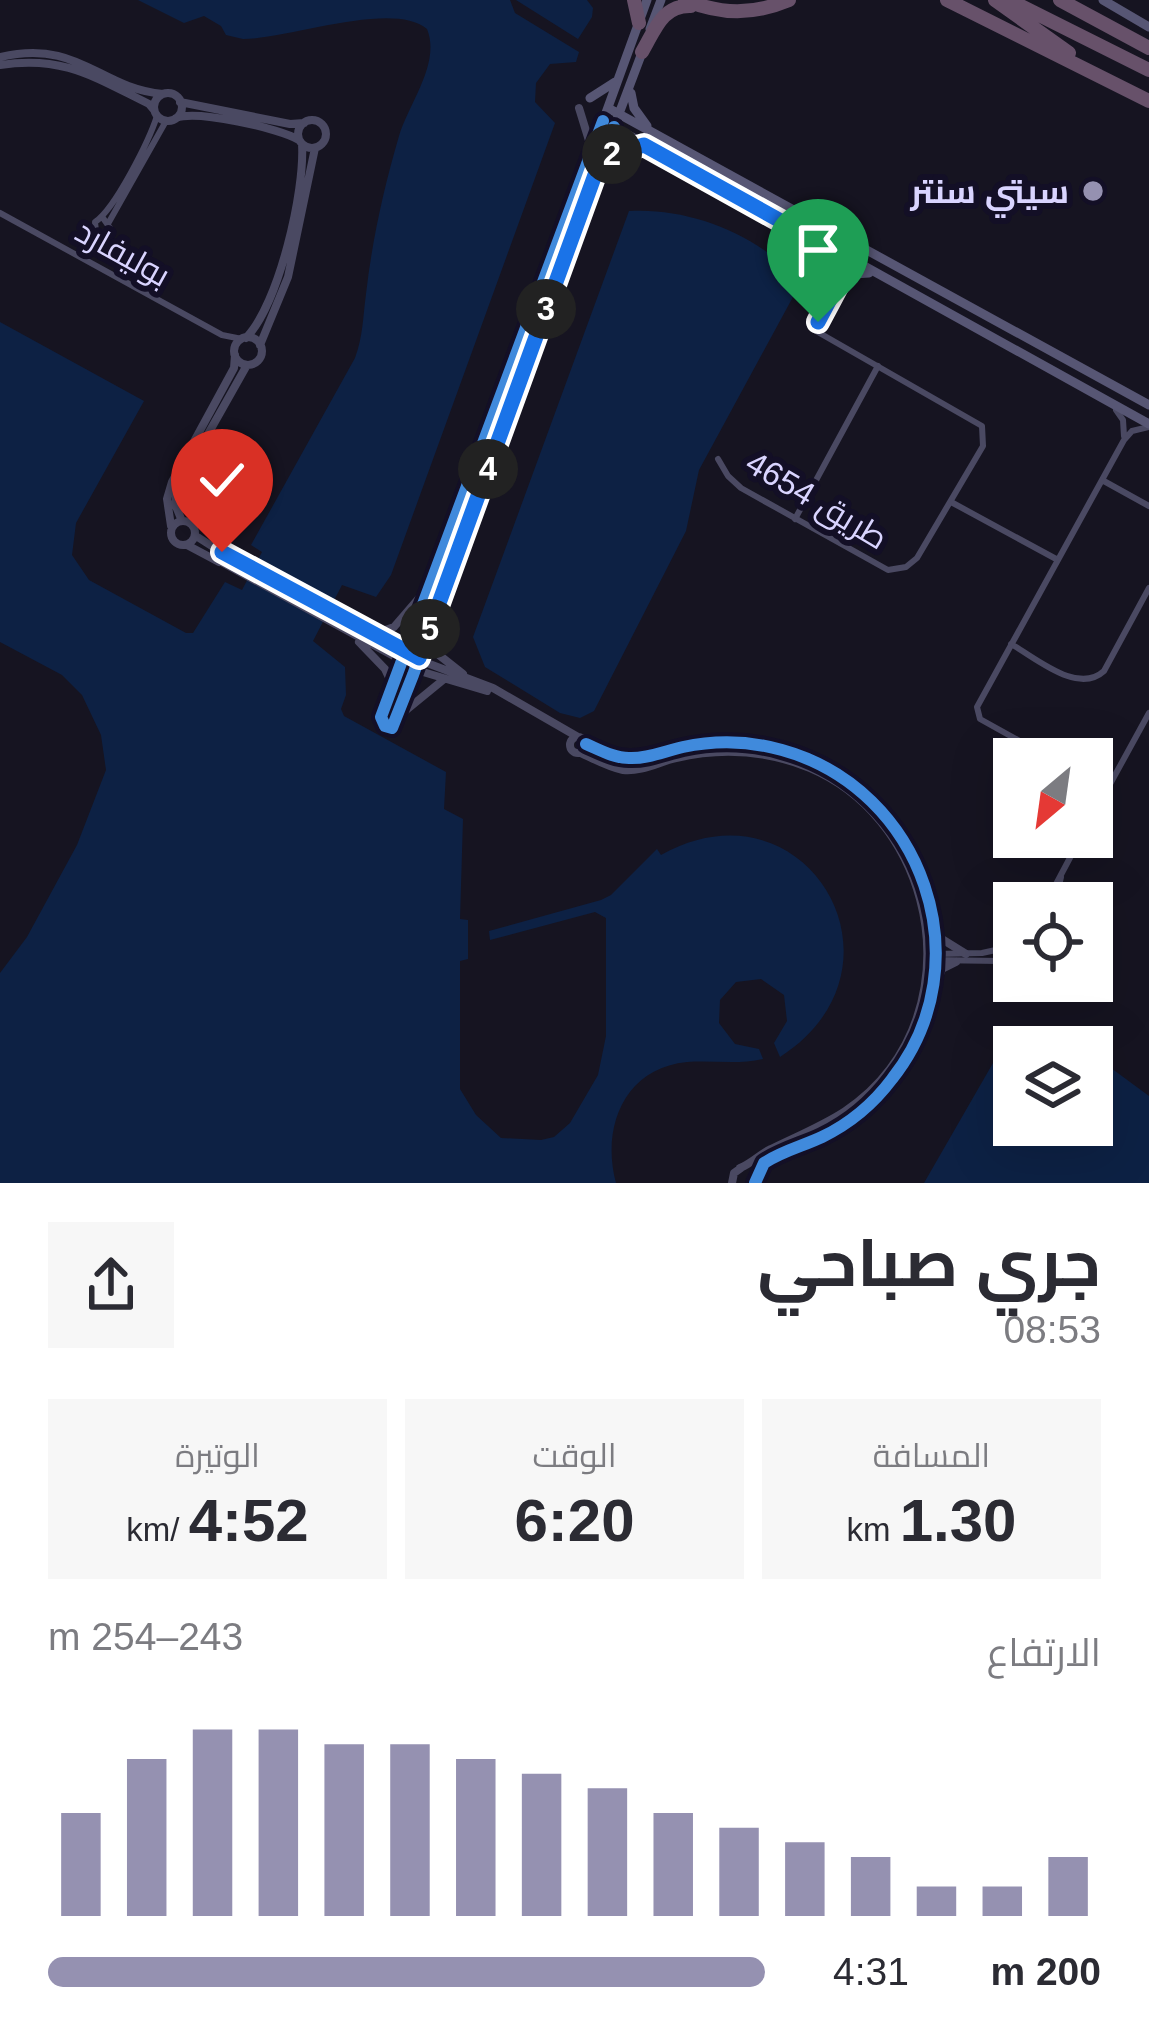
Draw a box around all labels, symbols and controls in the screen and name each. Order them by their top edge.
pin: 2 [582,124,642,184]
text: 2 [603,135,621,172]
place label: سيتي سنتر [910,173,1069,218]
marker: سيتي سنتر [1080,178,1106,204]
pin [767,199,869,322]
street label: بوليفارد [69,212,177,295]
icon: arrive [785,217,851,283]
pin: 3 [516,279,576,339]
text: 3 [537,290,555,327]
pin [171,429,273,552]
pin: 4 [458,439,518,499]
street label: طريق 4654 [739,443,894,558]
icon: check [189,447,255,513]
text: 4 [479,450,497,487]
pin: 5 [400,599,460,659]
text: 5 [421,610,439,647]
north arrow [993,738,1113,858]
map controls [993,738,1113,1146]
button: locate [993,882,1113,1002]
button: layers [993,1026,1113,1146]
button: share [48,1222,174,1348]
text: جري صباحي [757,1226,1101,1300]
text: 08:53 [1003,1308,1101,1351]
text: الوتيرة [175,1437,260,1474]
text: الوقت [532,1437,617,1474]
text: المسافة [873,1437,990,1474]
text: 4:52 [189,1487,309,1554]
text: 6:20 [514,1487,635,1554]
text: 1.30 [900,1487,1016,1554]
text: /km [126,1511,189,1548]
text: km [847,1511,900,1548]
text: 243–254 m [48,1615,243,1658]
text: الارتفاع [987,1631,1101,1674]
text: 4:31 [833,1950,909,1993]
text: 200 m [990,1950,1101,1993]

